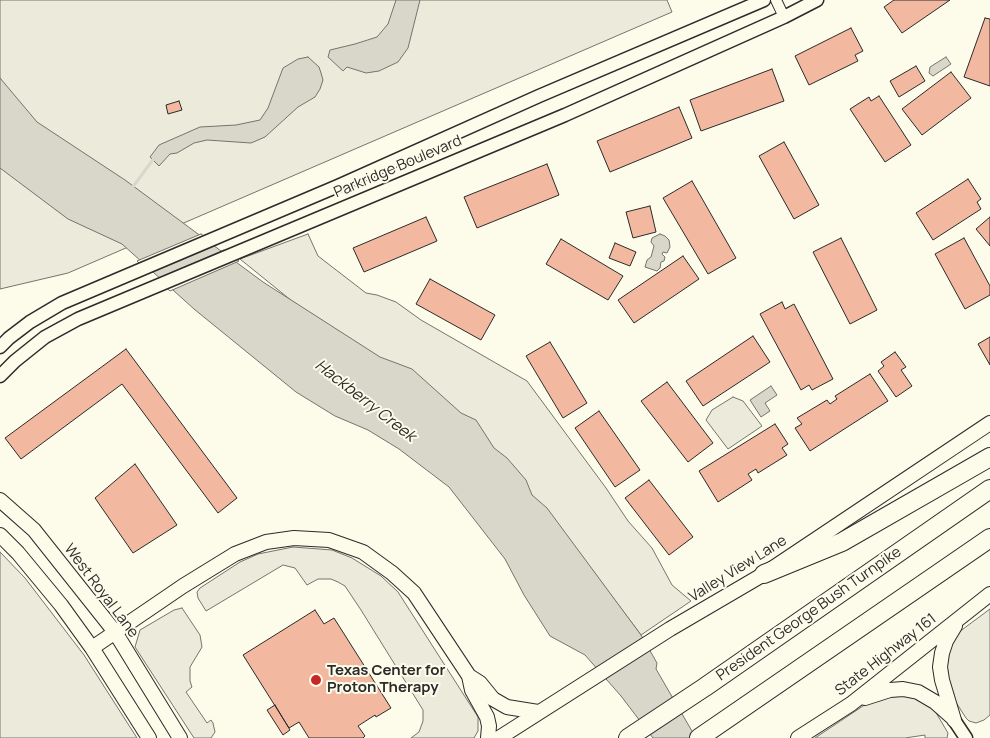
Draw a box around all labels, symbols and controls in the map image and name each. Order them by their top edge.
street label: Parkridge Boulevard [331,132,465,202]
water label: Hackberry Creek [311,356,419,446]
street label: Valley View Lane [686,532,790,606]
street label: West Royal Lane [60,541,142,641]
street label: President George Bush Turnpike [713,543,905,685]
street label: State Highway 161 [832,610,940,700]
place label: Texas Center for Proton Therapy [327,662,445,697]
marker: Texas Center for Proton Therapy [309,673,323,687]

